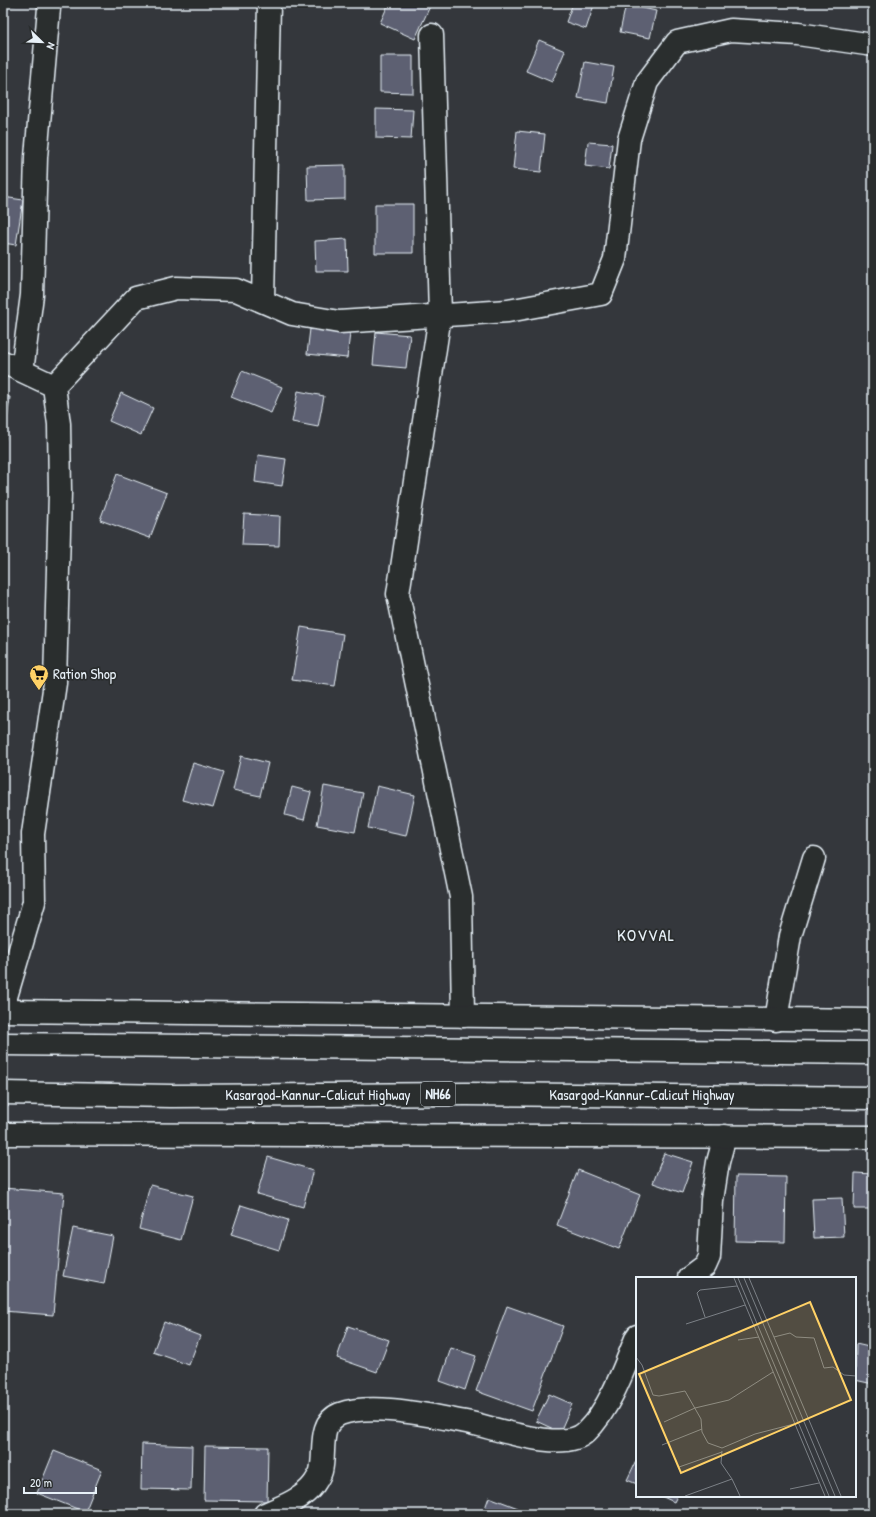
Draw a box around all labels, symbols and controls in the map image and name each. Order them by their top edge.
north arrow [22,22,62,62]
text: N [44,40,59,51]
supermarket icon: Ration Shop [28,663,50,691]
place label: Ration Shop [53,663,117,684]
district label: KOVVAL [617,923,675,946]
road number: NH66 [421,1082,455,1106]
street label: Kasargod-Kannur-Calicut Highway [225,1084,411,1105]
street label: Kasargod-Kannur-Calicut Highway [549,1084,735,1105]
inset map [636,1277,856,1497]
scale bar [24,1469,96,1495]
text: 20 m [30,1474,52,1491]

